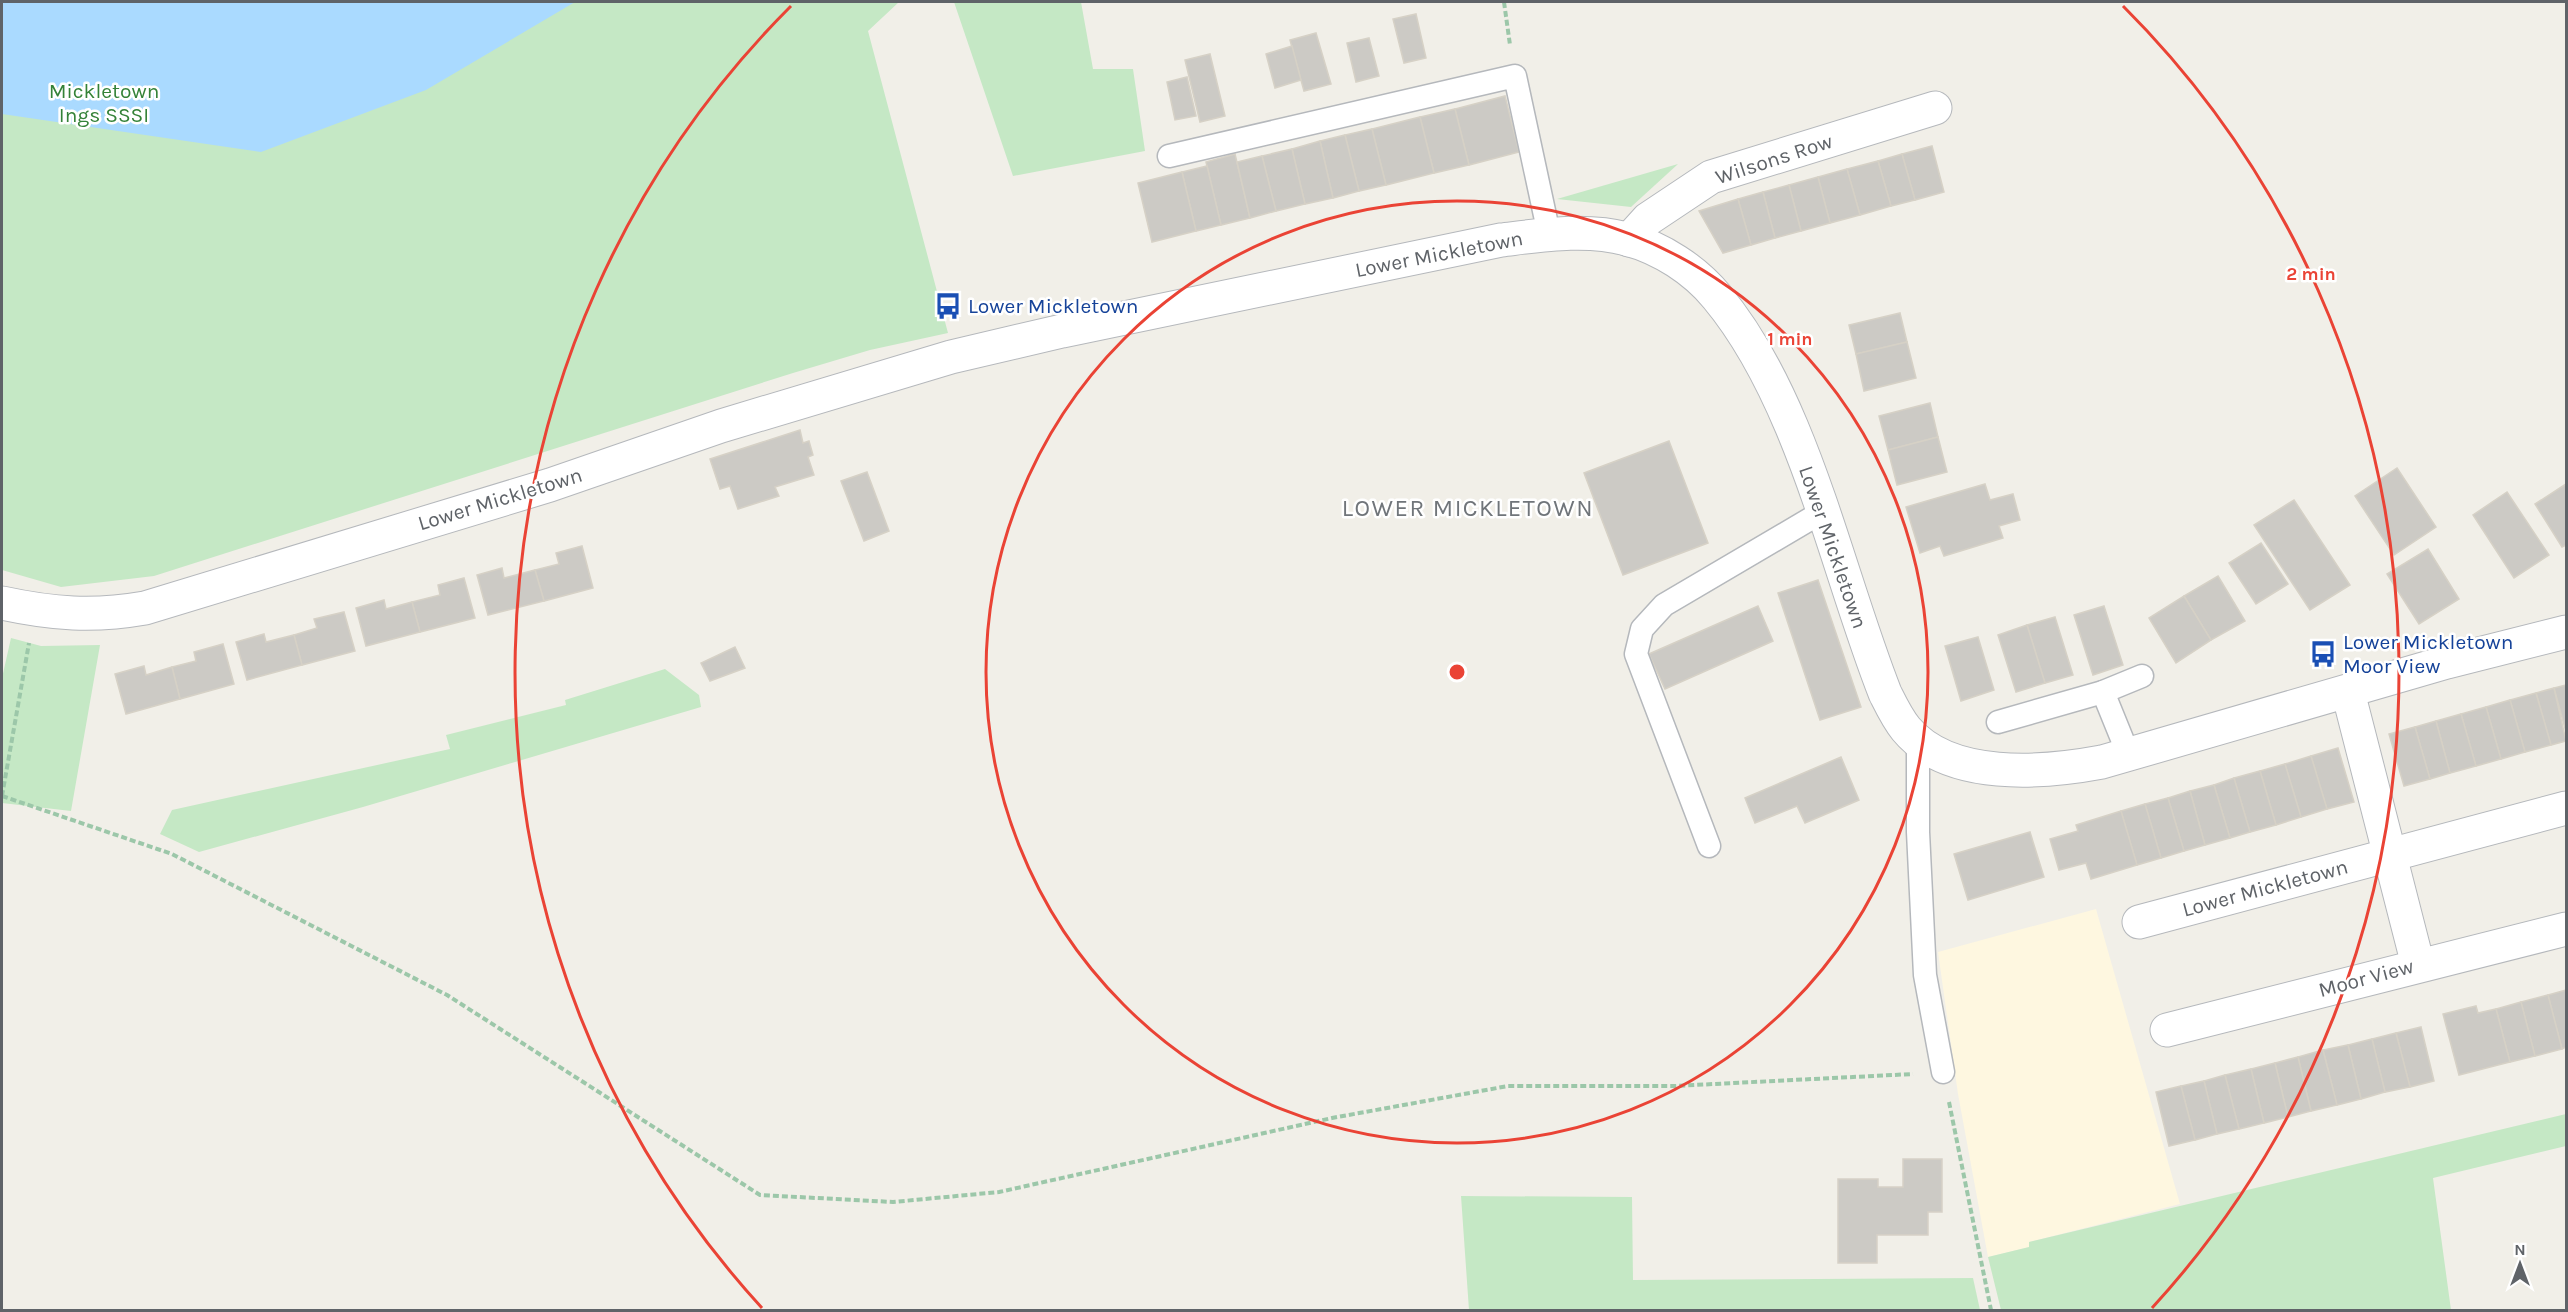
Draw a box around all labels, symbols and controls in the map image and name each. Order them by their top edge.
park label: Mickletown Ings SSSI [49,79,159,127]
street label: Wilsons Row [1712,129,1836,189]
street label: Lower Mickletown [1353,226,1525,282]
text: 2 min [2286,263,2336,285]
bus stop icon: Lower Mickletown [933,291,963,321]
place label: Lower Mickletown [968,294,1139,318]
text: 1 min [1767,328,1813,350]
street label: Lower Mickletown [1794,462,1872,632]
street label: Lower Mickletown [415,463,585,535]
district label: LOWER MICKLETOWN [1342,494,1594,522]
place label: Lower Mickletown Moor View [2343,630,2514,678]
bus stop icon: Lower Mickletown Moor View [2308,639,2338,669]
centre of rings [1447,662,1467,682]
street label: Lower Mickletown [2180,854,2350,922]
street label: Moor View [2316,954,2416,1002]
north arrow [2490,1234,2550,1294]
text: N [2514,1240,2526,1259]

